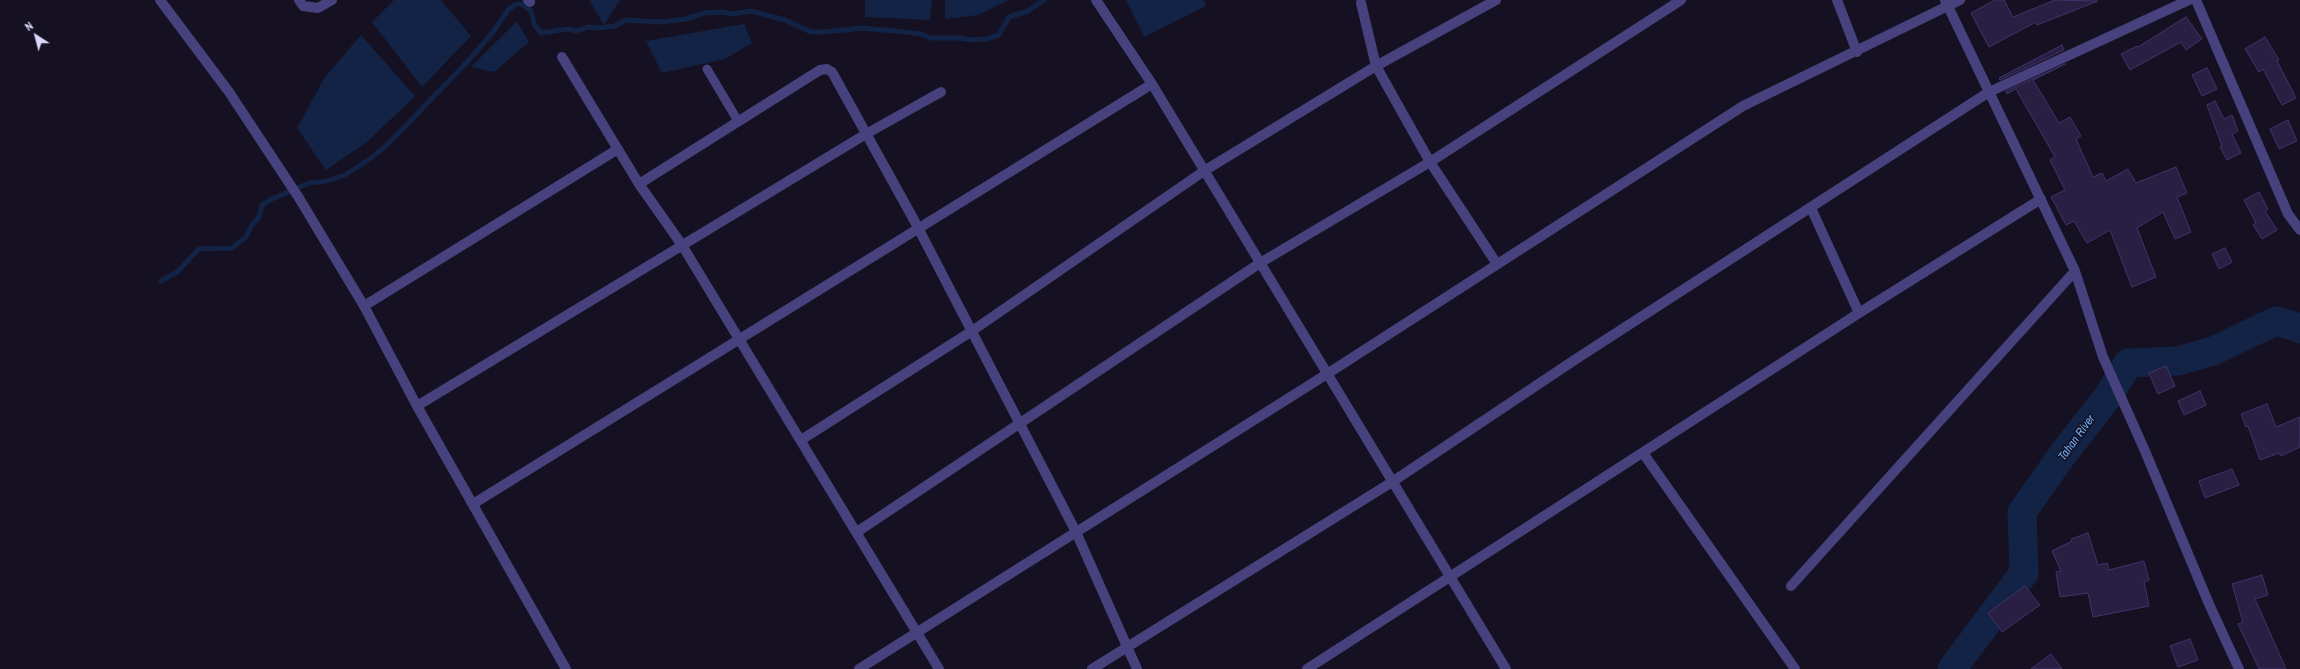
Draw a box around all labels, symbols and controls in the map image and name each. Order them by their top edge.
north arrow [16,16,56,56]
text: N [22,19,36,34]
water label: Tahan River [2056,412,2098,464]

